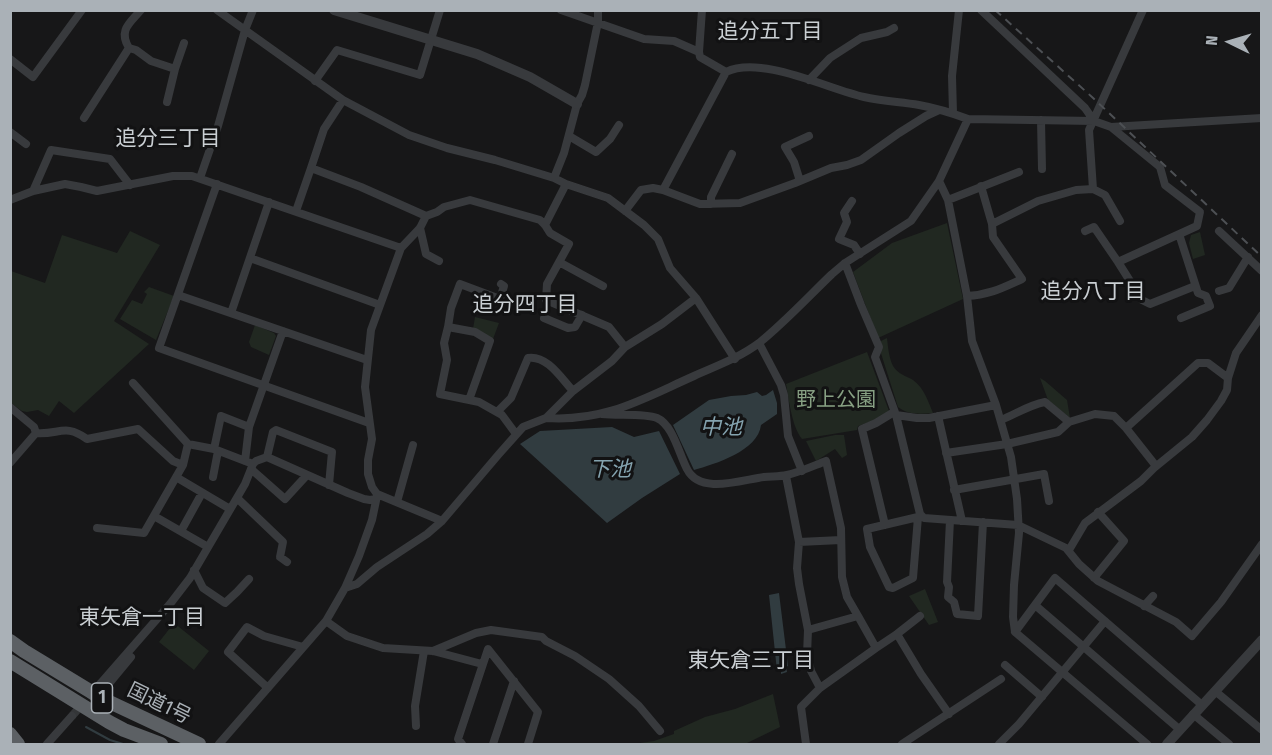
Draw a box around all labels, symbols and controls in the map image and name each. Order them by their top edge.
north arrow [1200,12,1260,72]
district label: 追分五丁目 [718,19,822,45]
text: N [1202,35,1221,46]
district label: 追分三丁目 [116,126,220,152]
district label: 追分八丁目 [1041,279,1145,305]
district label: 追分四丁目 [473,292,577,318]
park label: 野上公園 [796,388,876,412]
water label: 中池 [700,415,742,441]
water label: 下池 [589,457,631,483]
district label: 東矢倉一丁目 [79,605,205,631]
district label: 東矢倉三丁目 [688,648,814,674]
street label: 国道1号 [123,678,195,730]
road number: 1 [92,683,112,713]

